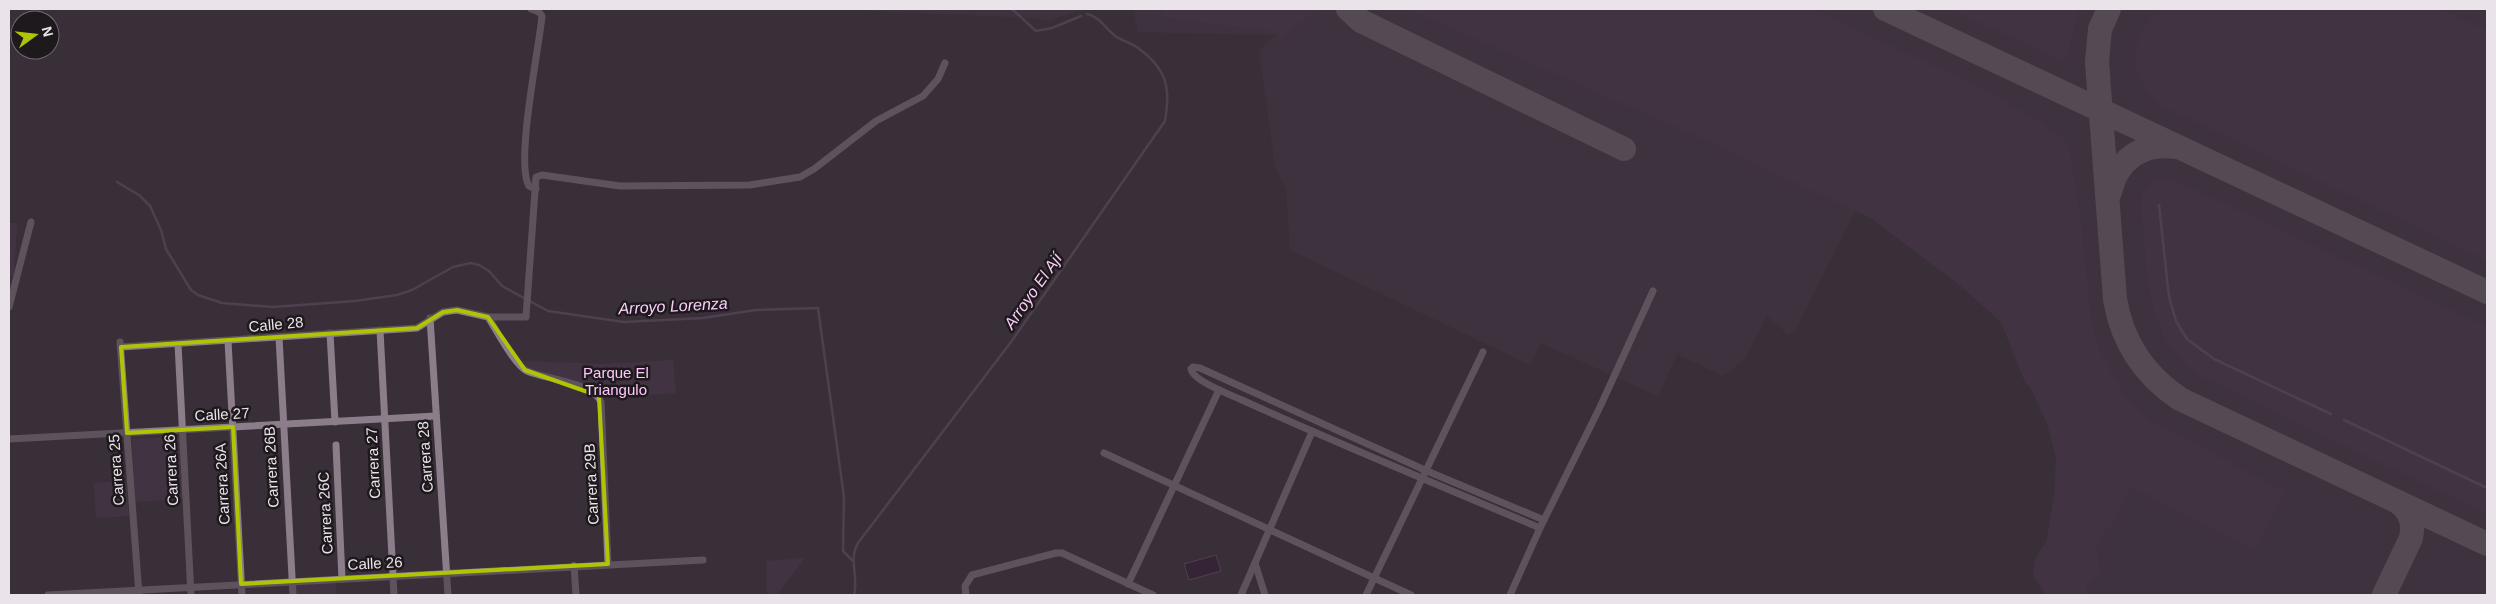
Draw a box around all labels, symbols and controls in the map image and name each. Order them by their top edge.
north arrow [10,10,60,60]
text: N [39,25,57,39]
water label: Arroyo El Ají [1000,249,1066,333]
water label: Arroyo Lorenza [617,295,728,317]
street label: Calle 28 [248,313,304,335]
park label: Parque El Triangulo [583,364,649,398]
street label: Calle 27 [194,404,250,424]
street label: Carrera 28 [414,421,436,493]
street label: Carrera 26B [260,426,282,508]
street label: Carrera 27 [363,427,383,499]
street label: Carrera 25 [105,434,127,506]
street label: Carrera 26 [161,434,181,506]
street label: Carrera 26A [211,443,233,525]
street label: Carrera 29B [580,443,602,525]
street label: Carrera 26C [314,471,336,555]
street label: Calle 26 [347,553,403,573]

